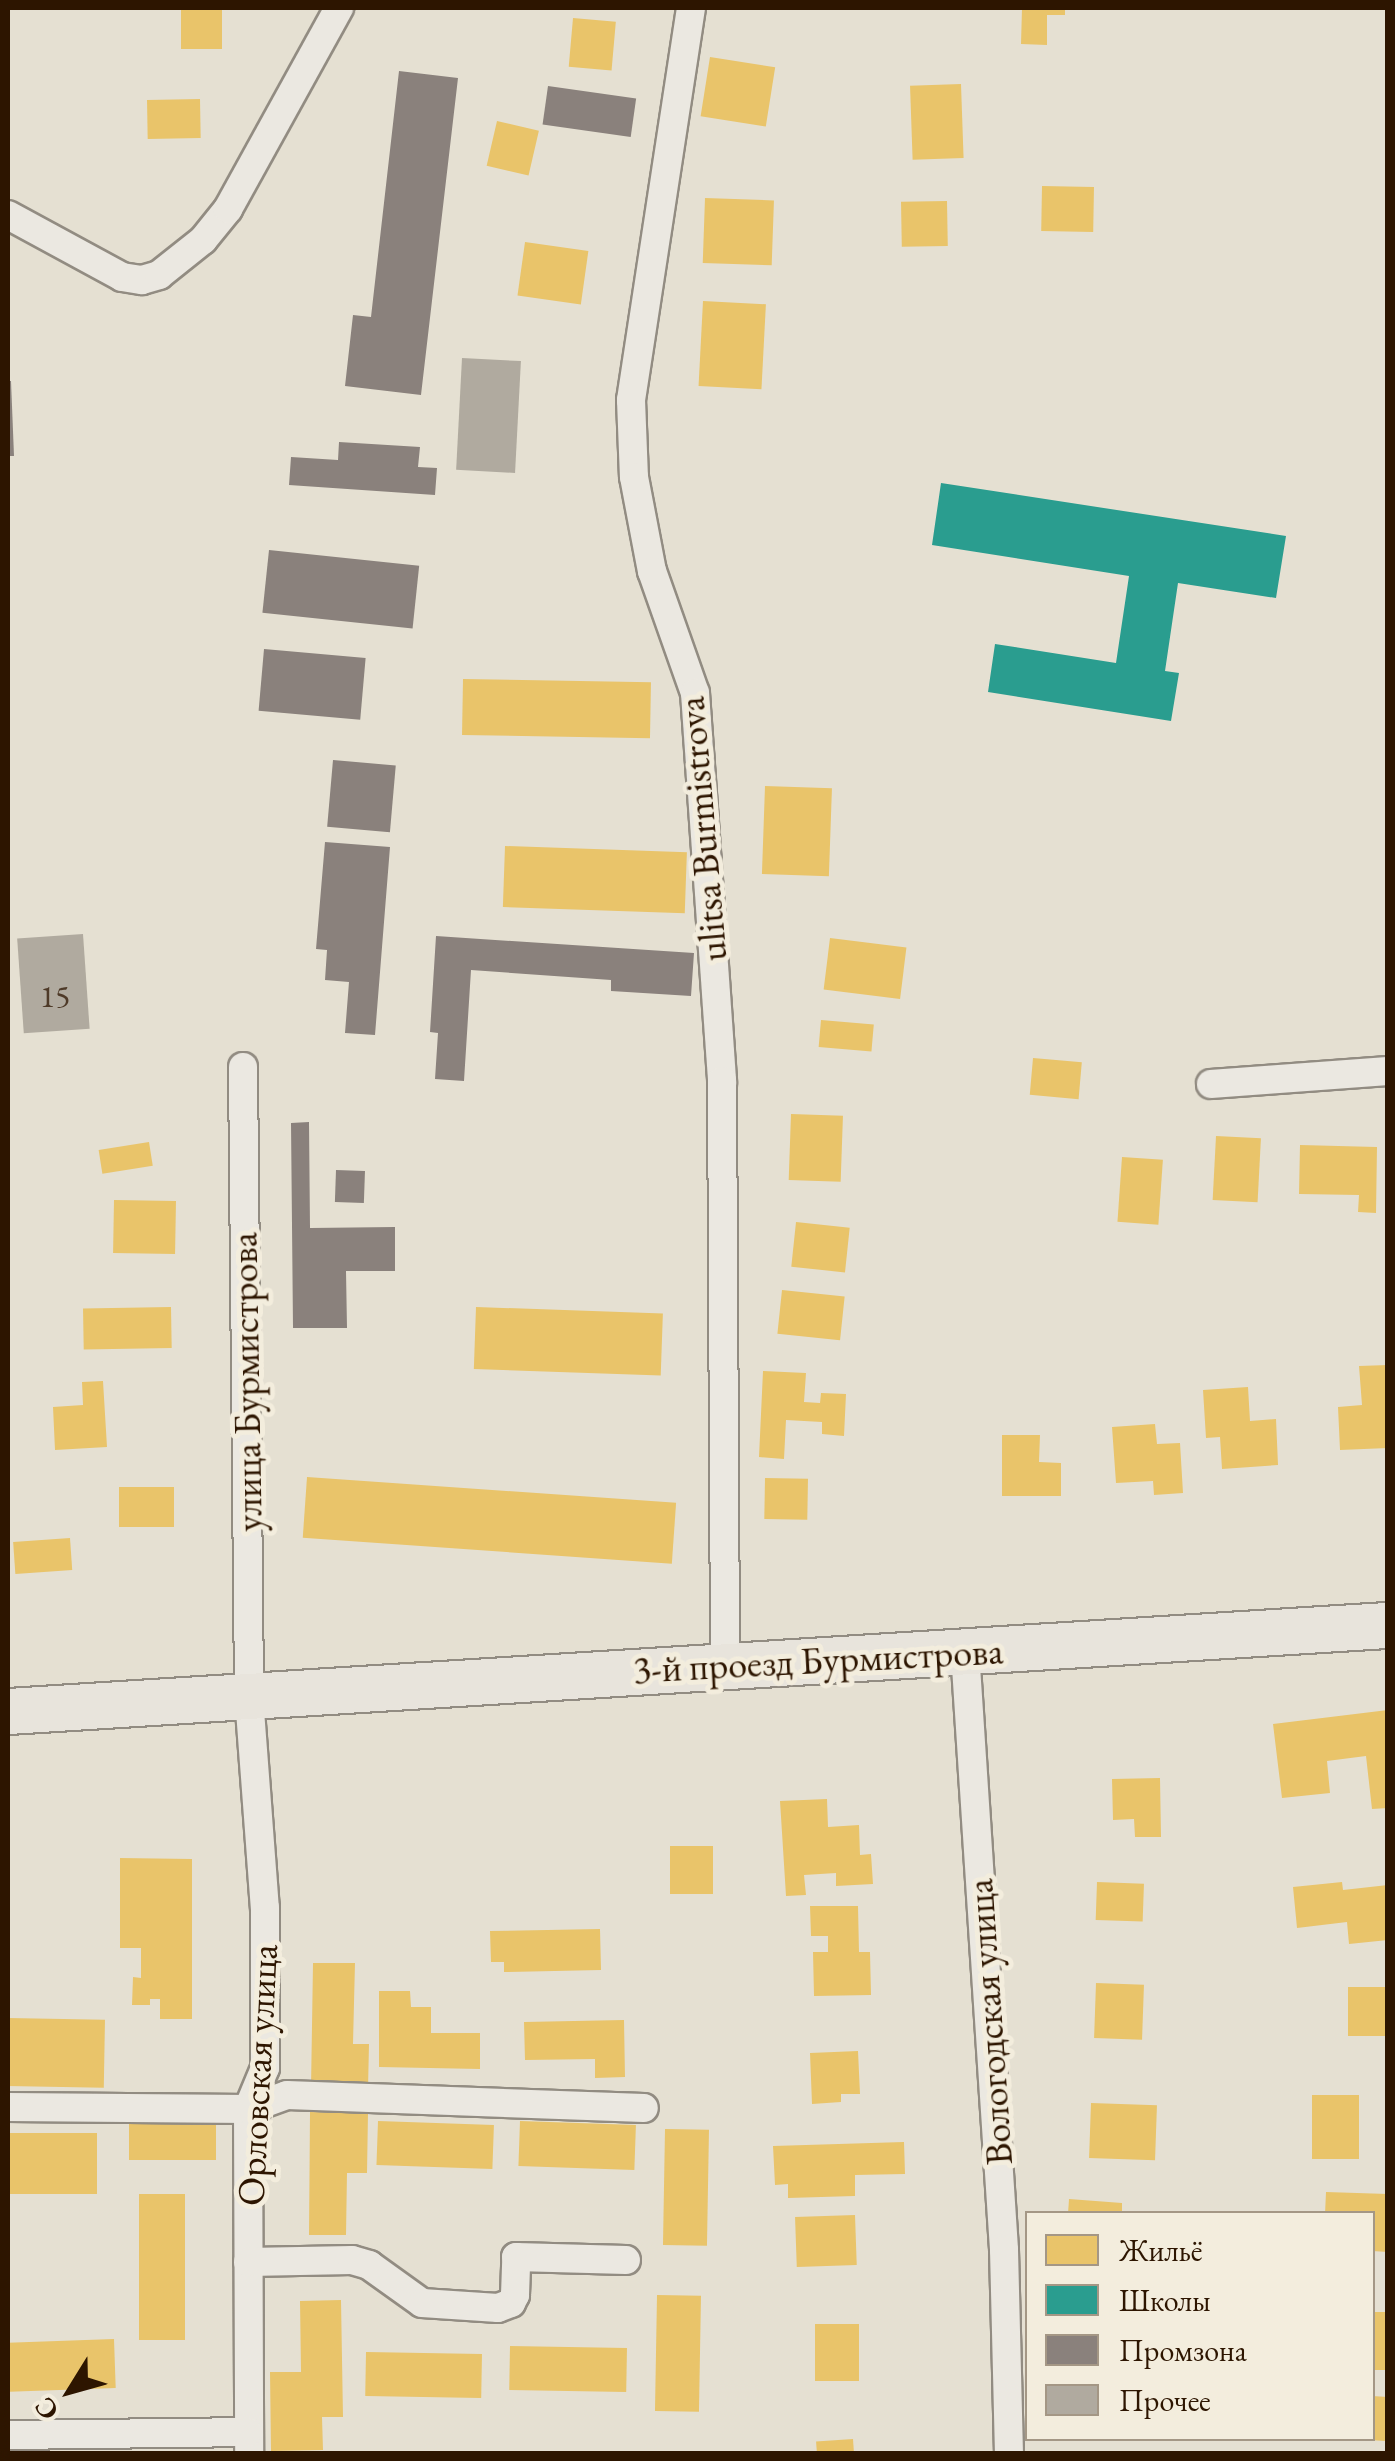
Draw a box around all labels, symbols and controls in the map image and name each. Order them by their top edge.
street label: ulitsa Burmistrova [668,695,736,963]
house number: 15 [40,977,70,1015]
street label: улица Бурмистрова [221,1232,271,1532]
street label: 3-й проезд Бурмистрова [632,1628,1004,1692]
street label: Вологодская улица [956,1877,1022,2167]
street label: Орловская улица [227,1943,287,2207]
legend [1025,2211,1375,2441]
text: Жильё [1119,2231,1203,2270]
text: Школы [1119,2281,1211,2320]
text: Промзона [1119,2331,1247,2370]
north arrow [20,2341,120,2441]
text: Прочее [1119,2381,1211,2420]
text: С [26,2390,66,2428]

